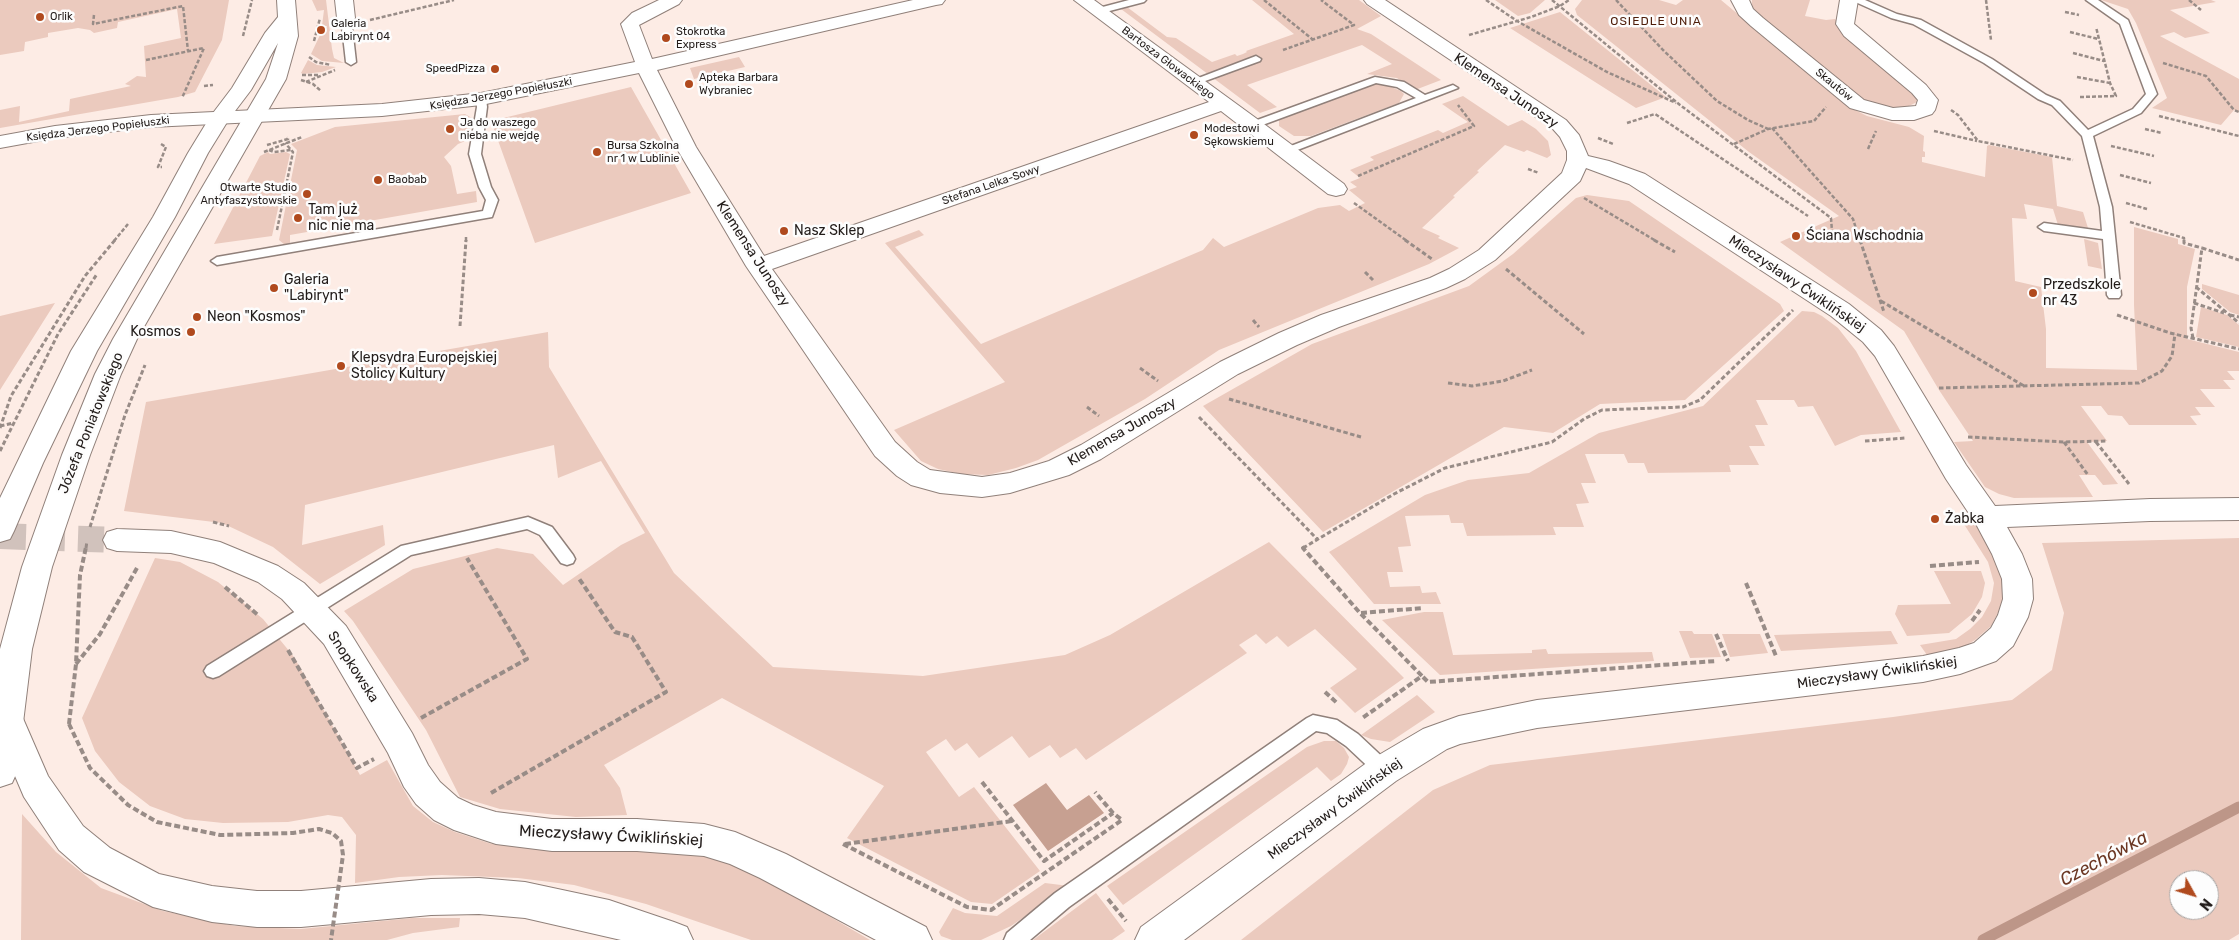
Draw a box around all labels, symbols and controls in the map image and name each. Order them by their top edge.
place label: Orlik [50,10,73,24]
marker: Orlik [34,11,46,23]
district label: OSIEDLE UNIA [1609,15,1703,29]
place label: Galeria Labirynt 04 [331,17,390,43]
marker: Galeria Labirynt 04 [315,24,327,36]
street label: Bartosza Głowackiego [1119,24,1217,102]
place label: Stokrotka Express [676,25,725,51]
marker: Stokrotka Express [660,32,672,44]
street label: Klemensa Junoszy [1451,50,1561,132]
place label: SpeedPizza [426,62,485,76]
marker: SpeedPizza [489,63,501,75]
street label: Skautów [1813,66,1855,104]
place label: Apteka Barbara Wybraniec [699,71,778,97]
street label: Księdza Jerzego Popiełuszki [429,75,573,113]
marker: Apteka Barbara Wybraniec [683,78,695,90]
street label: Księdza Jerzego Popiełuszki [26,114,170,144]
place label: Ja do waszego nieba nie wejdę [460,116,539,142]
place label: Modestowi Sękowskiemu [1204,122,1274,148]
marker: Ja do waszego nieba nie wejdę [444,123,456,135]
marker: Modestowi Sękowskiemu [1188,129,1200,141]
place label: Bursa Szkolna nr 1 w Lublinie [607,139,679,165]
marker: Bursa Szkolna nr 1 w Lublinie [591,146,603,158]
street label: Stefana Lelka-Sowy [940,162,1042,208]
place label: Baobab [388,173,427,187]
marker: Baobab [372,174,384,186]
place label: Otwarte Studio Antyfaszystowskie [200,181,297,207]
marker: Otwarte Studio Antyfaszystowskie [301,188,313,200]
street label: Klemensa Junoszy [713,198,793,310]
place label: Tam już nic nie ma [308,202,374,234]
marker: Tam już nic nie ma [292,212,304,224]
place label: Nasz Sklep [794,223,865,239]
marker: Nasz Sklep [778,225,790,237]
place label: Ściana Wschodnia [1806,228,1924,244]
marker: Ściana Wschodnia [1790,230,1802,242]
street label: Mieczysławy Ćwiklińskiej [1725,232,1869,336]
place label: Galeria "Labirynt" [284,272,349,304]
place label: Przedszkole nr 43 [2043,277,2121,310]
marker: Galeria "Labirynt" [268,282,280,294]
marker: Przedszkole nr 43 [2027,287,2039,299]
place label: Neon "Kosmos" [207,309,305,325]
marker: Neon "Kosmos" [191,311,203,323]
place label: Kosmos [130,324,181,340]
marker: Kosmos [185,326,197,338]
street label: Józefa Poniatowskiego [55,350,127,496]
place label: Klepsydra Europejskiej Stolicy Kultury [351,350,497,382]
marker: Klepsydra Europejskiej Stolicy Kultury [335,360,347,372]
street label: Klemensa Junoszy [1065,394,1179,470]
place label: Żabka [1945,511,1984,527]
marker: Żabka [1929,513,1941,525]
street label: Snopkowska [324,628,382,706]
street label: Mieczysławy Ćwiklińskiej [1796,653,1958,693]
street label: Mieczysławy Ćwiklińskiej [1265,755,1405,863]
street label: Mieczysławy Ćwiklińskiej [518,822,704,850]
water label: Czechówka [2056,827,2152,891]
north arrow [2169,870,2219,920]
text: N [2195,895,2215,913]

